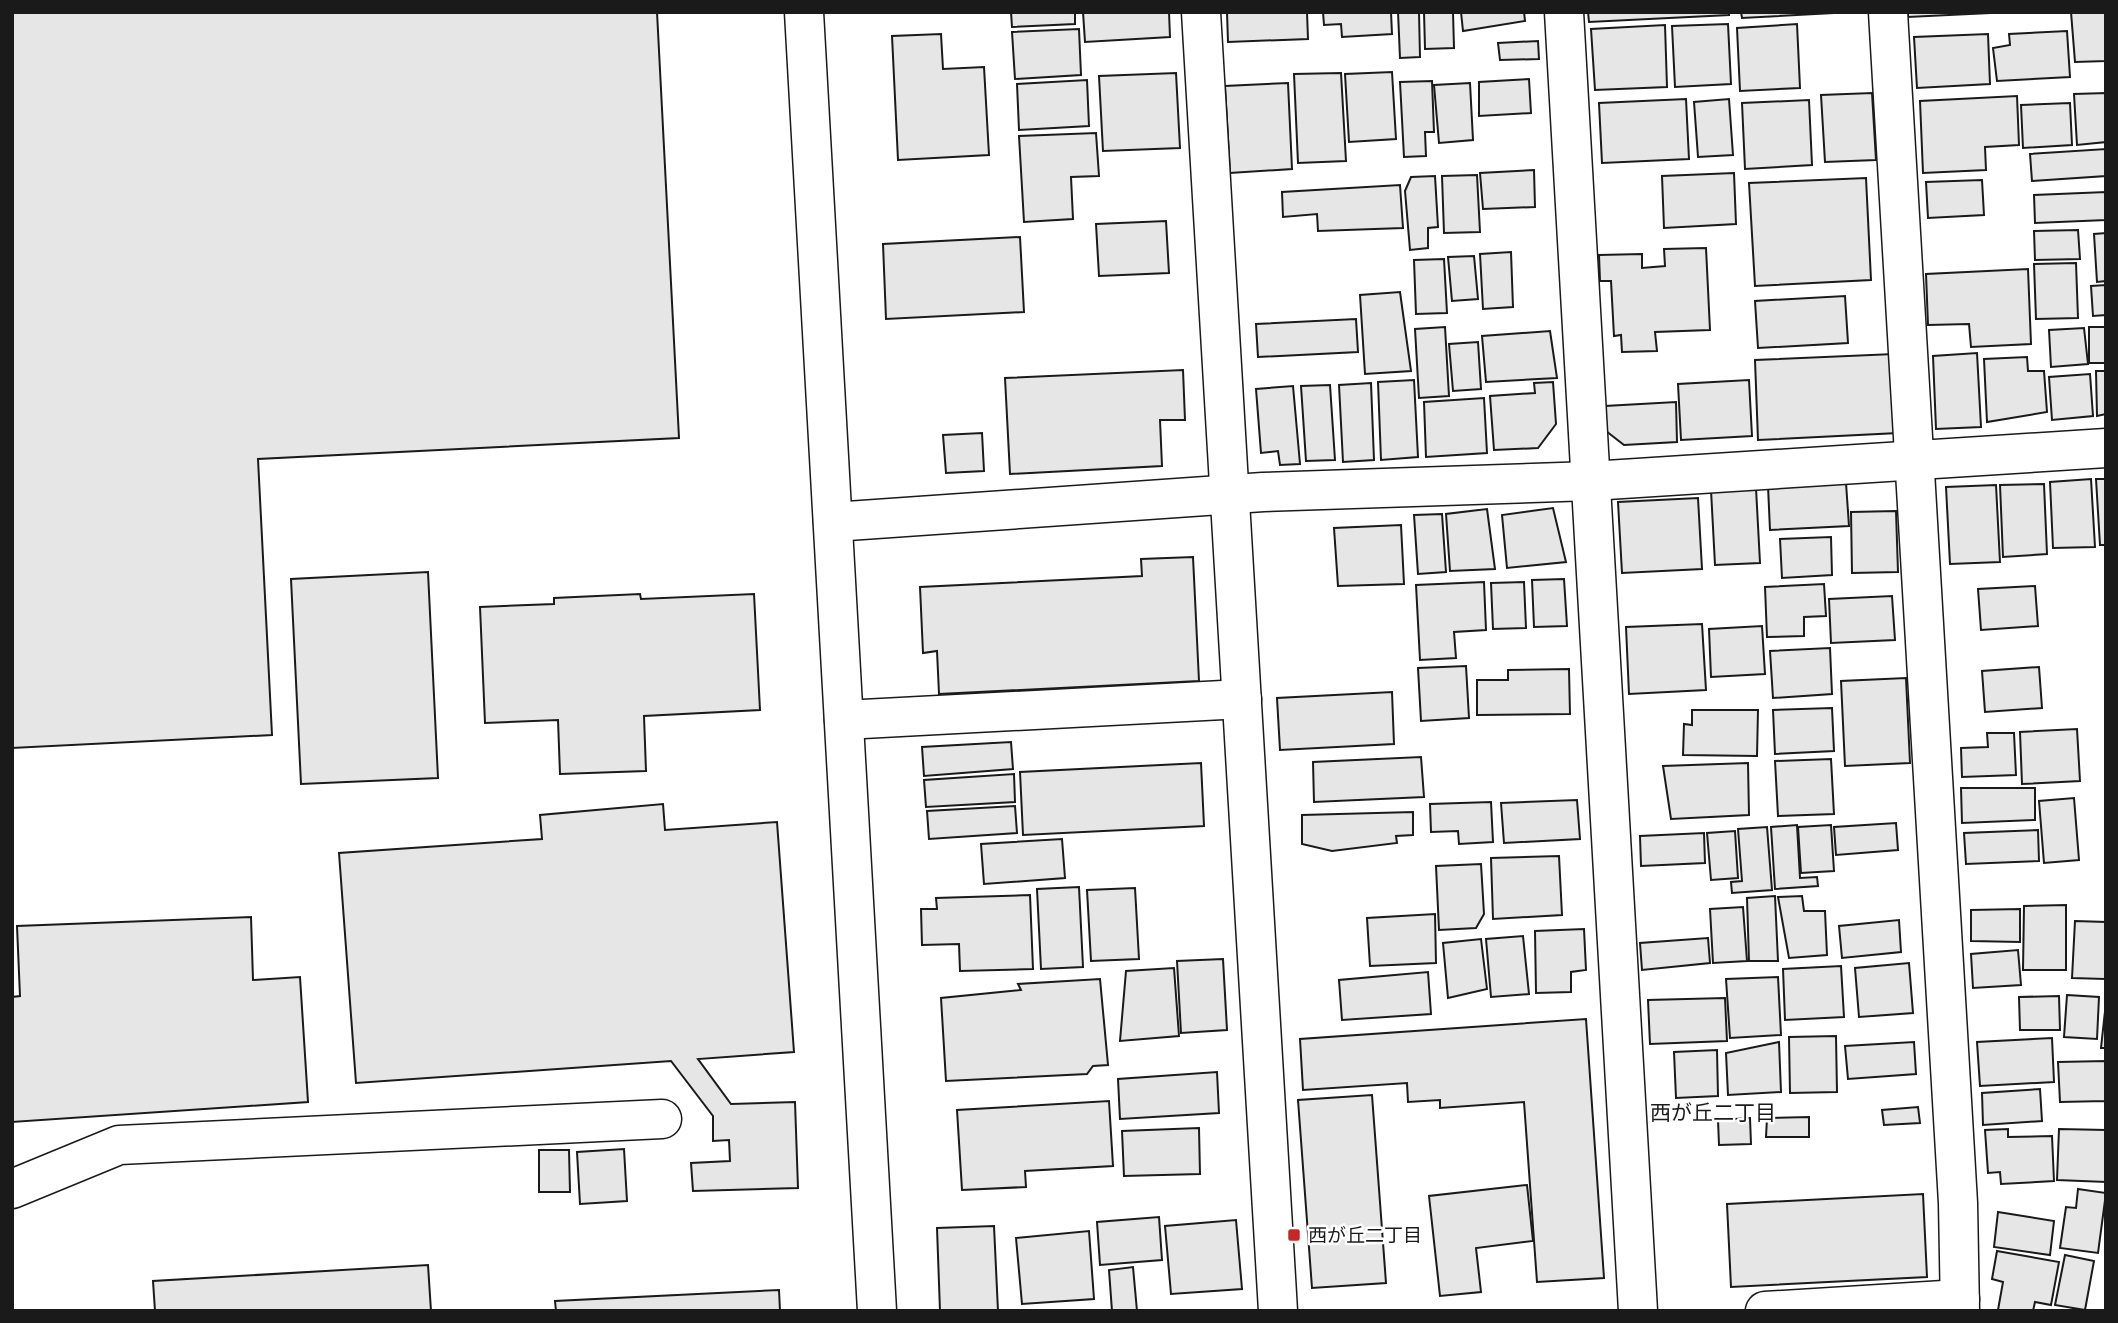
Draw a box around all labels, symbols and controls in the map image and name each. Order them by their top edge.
district label: 西が丘二丁目 [1650,1100,1776,1126]
place label: 西が丘二丁目 [1308,1224,1422,1247]
marker: 西が丘二丁目 [1286,1227,1302,1243]

